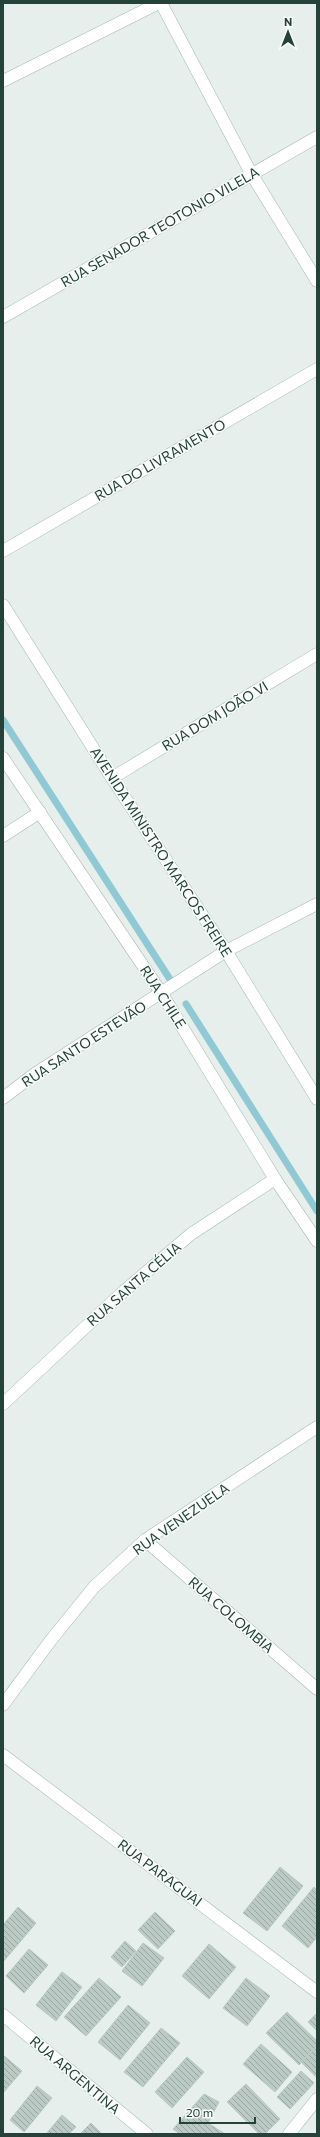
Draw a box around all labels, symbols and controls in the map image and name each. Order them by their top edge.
north arrow [268,12,308,52]
text: N [284,15,292,28]
street label: RUA SENADOR TEOTONIO VILELA [58,163,262,290]
street label: RUA DO LIVRAMENTO [91,415,228,504]
street label: RUA DOM JOÃO VI [159,677,271,754]
street label: AVENIDA MINISTRO MARCOS FREIRE [87,744,236,960]
street label: RUA CHILE [137,962,190,1031]
street label: RUA SANTO ESTEVÃO [18,997,149,1090]
street label: RUA SANTA CÉLIA [83,1238,185,1329]
street label: RUA VENEZUELA [129,1479,232,1558]
street label: RUA COLOMBIA [185,1573,278,1656]
street label: RUA PARAGUAI [115,1835,206,1910]
street label: RUA ARGENTINA [27,2032,124,2117]
scale bar [180,2099,255,2125]
text: 20 m [186,2105,213,2119]

